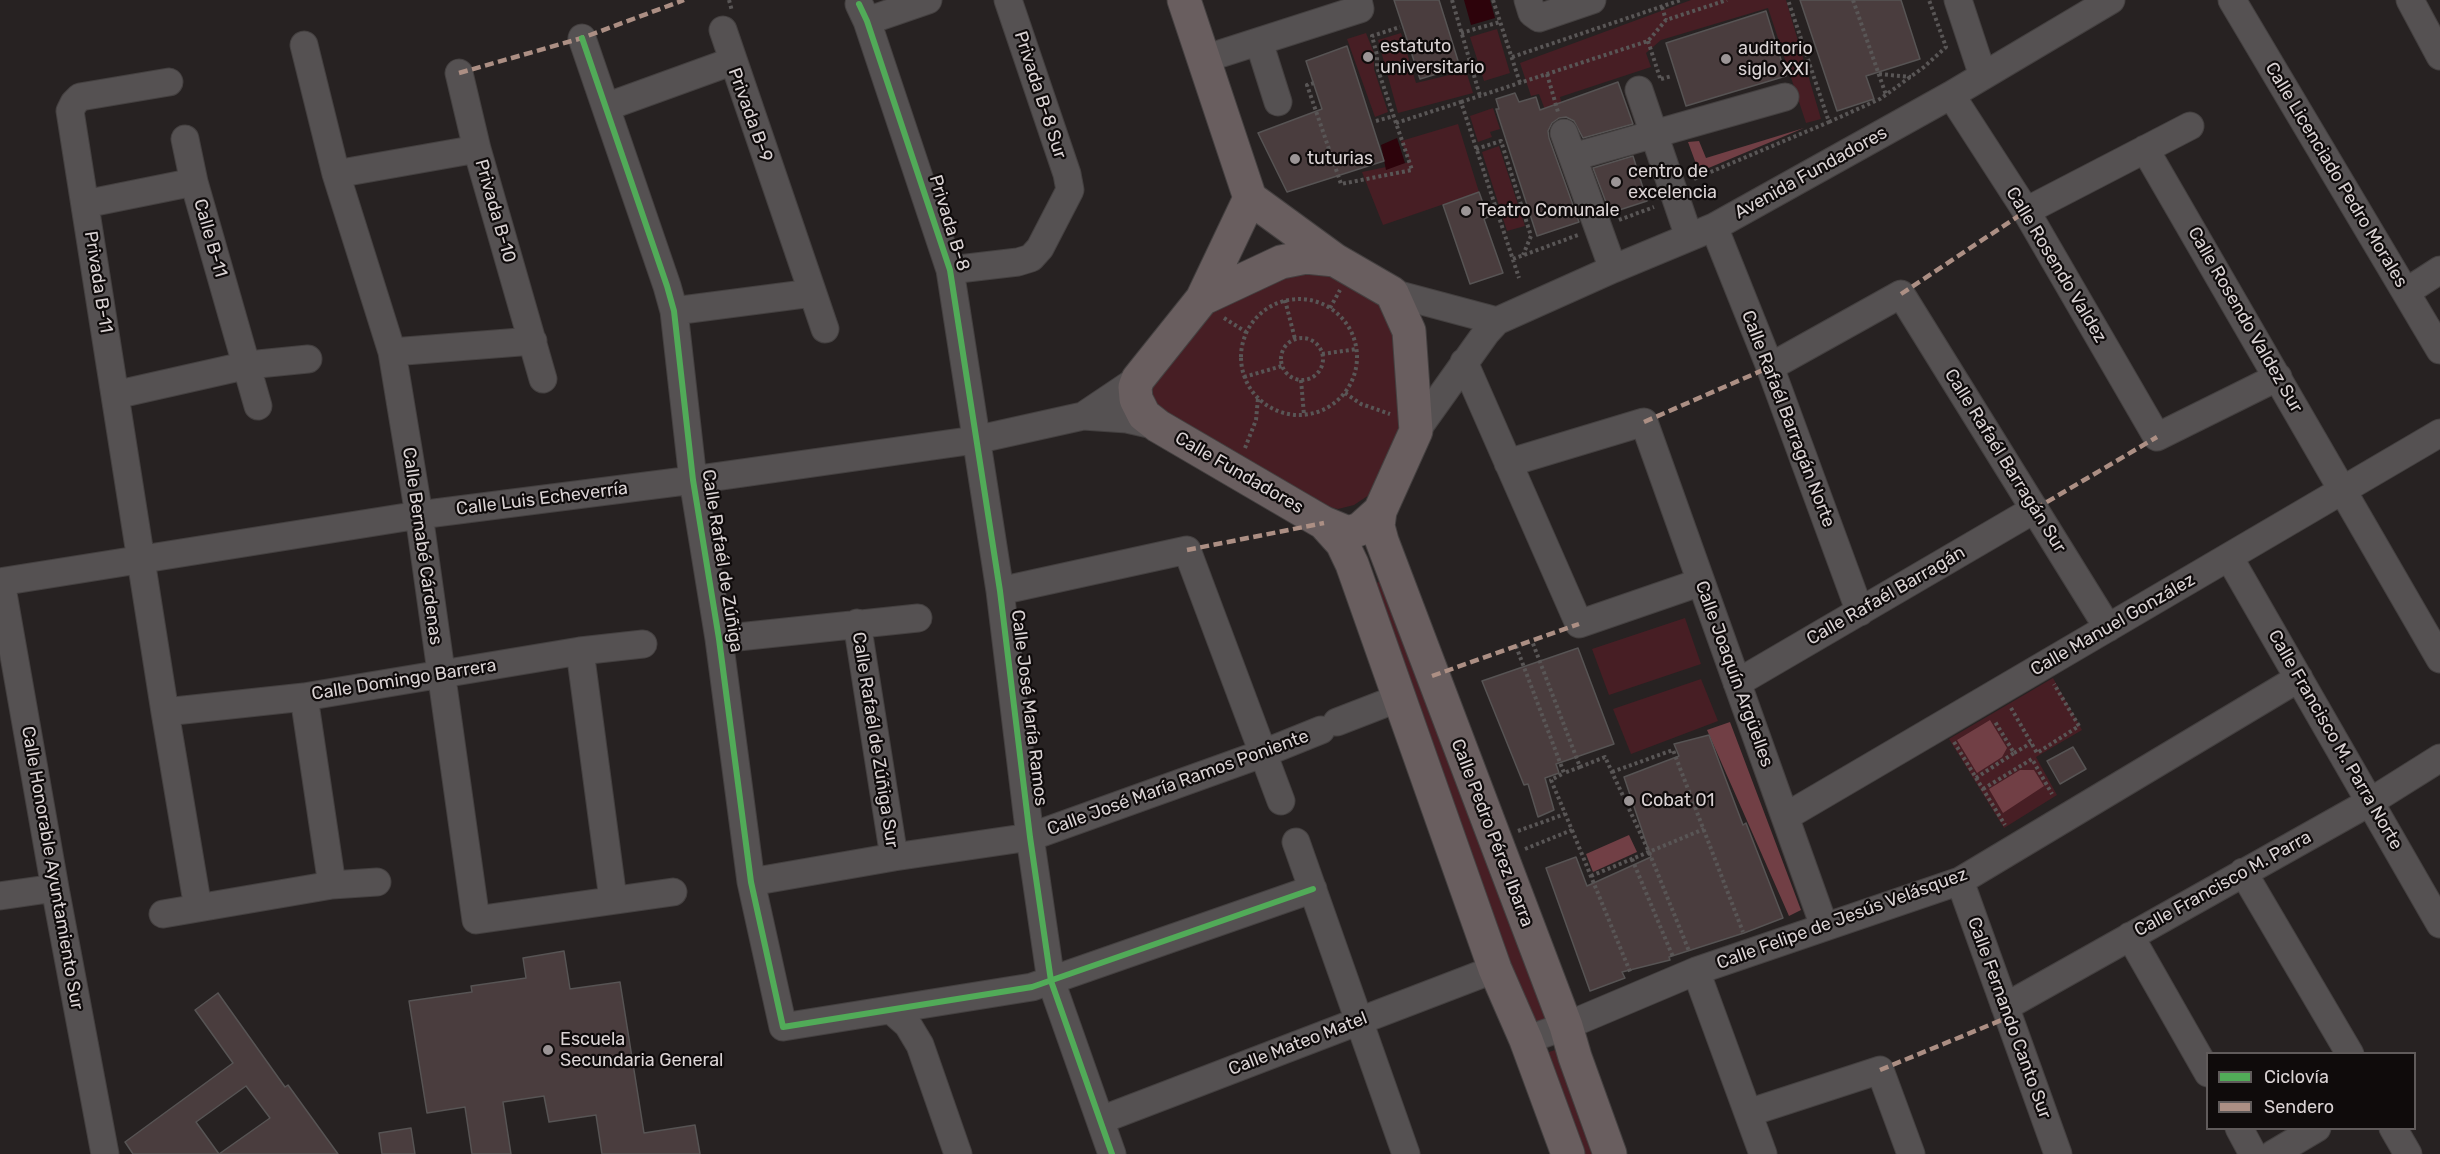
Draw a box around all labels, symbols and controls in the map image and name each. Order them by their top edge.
street label: Privada B-8 Sur [1009,29,1071,161]
place label: estatuto universitario [1380,36,1485,78]
place label: auditorio siglo XXI [1738,38,1813,80]
marker: estatuto universitario [1361,50,1375,64]
marker: auditorio siglo XXI [1719,52,1733,66]
street label: Calle Licenciado Pedro Morales [2260,59,2412,291]
street label: Privada B-9 [723,65,777,165]
street label: Avenida Fundadores [1731,122,1891,224]
place label: tuturias [1307,148,1373,170]
marker: tuturias [1288,152,1302,166]
street label: Privada B-10 [470,157,520,265]
place label: centro de excelencia [1628,161,1717,204]
street label: Privada B-8 [924,172,974,274]
marker: centro de excelencia [1609,175,1623,189]
street label: Calle Rosendo Valdez [2001,183,2111,347]
street label: Calle B-11 [189,196,231,280]
place label: Teatro Comunale [1478,200,1620,222]
marker: Teatro Comunale [1459,204,1473,218]
street label: Calle Rosendo Valdez Sur [2183,223,2307,417]
street label: Privada B-11 [79,230,117,334]
street label: Calle Rafaél Barragán Norte [1737,307,1839,531]
street label: Calle Rafaél Barragán Sur [1939,365,2071,557]
street label: Calle Fundadores [1171,427,1307,519]
street label: Calle Bernabé Cárdenas [397,446,447,646]
street label: Calle Rafaél de Zúñiga [697,468,747,654]
street label: Calle Luis Echeverría [455,478,629,520]
street label: Calle Rafaél Barragán [1803,542,1969,650]
street label: Calle Manuel González [2027,569,2199,681]
street label: Calle Joaquín Argüelles [1690,578,1778,770]
street label: Calle José María Ramos [1006,609,1052,807]
street label: Calle Francisco M. Parra Norte [2263,626,2407,854]
street label: Calle Rafaél de Zúñiga Sur [847,631,903,849]
street label: Calle Domingo Barrera [310,655,498,705]
street label: Calle Honorable Ayuntamiento Sur [16,724,88,1012]
street label: Calle José María Ramos Poniente [1044,725,1312,841]
street label: Calle Pedro Pérez Ibarra [1446,736,1538,930]
place label: Cobat 01 [1641,790,1714,812]
marker: Cobat 01 [1622,794,1636,808]
street label: Calle Francisco M. Parra [2131,826,2315,942]
street label: Calle Felipe de Jesús Velásquez [1714,864,1970,974]
street label: Calle Fernando Canto Sur [1962,914,2056,1122]
street label: Calle Mateo Matel [1226,1008,1370,1080]
place label: Escuela Secundaria General [560,1029,723,1072]
marker: Escuela Secundaria General [541,1043,555,1057]
legend [2206,1052,2416,1130]
text: Ciclovía [2264,1066,2329,1088]
text: Sendero [2264,1096,2334,1118]

